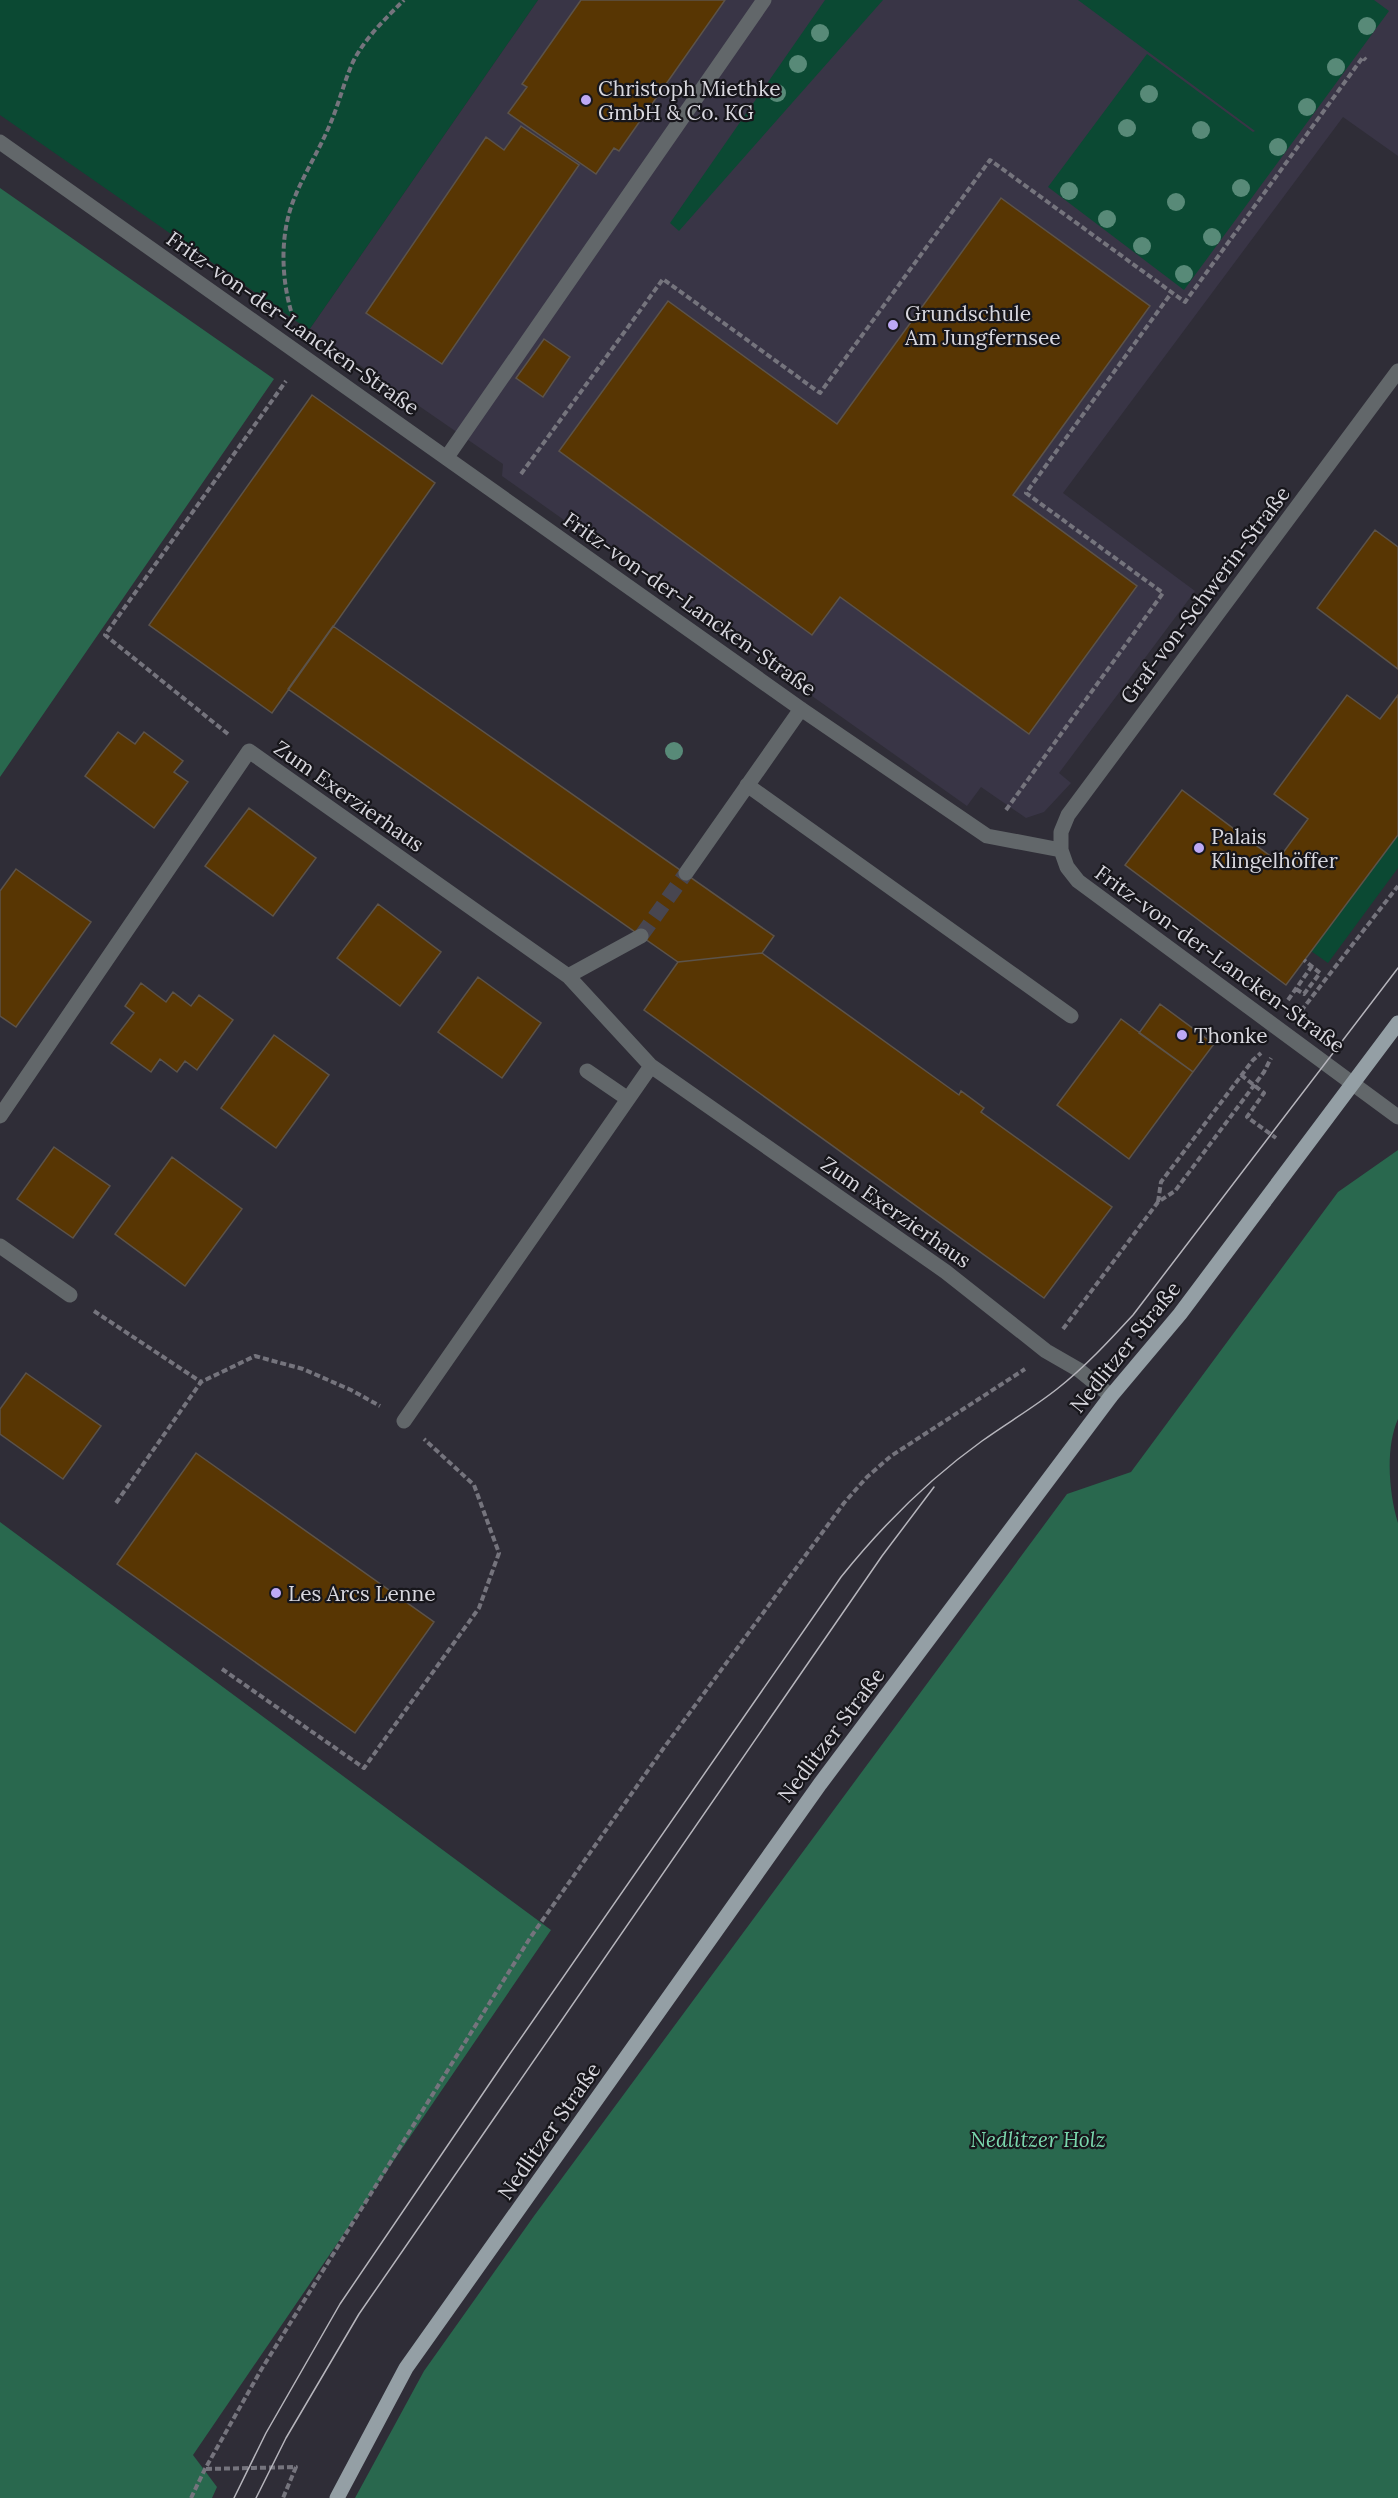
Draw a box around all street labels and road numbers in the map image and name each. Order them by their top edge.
street label: Fritz-von-der-Lancken-Straße [161,225,425,421]
street label: Graf-von-Schwerin-Straße [1114,481,1296,709]
street label: Fritz-von-der-Lancken-Straße [558,506,822,702]
street label: Zum Exerzierhaus [269,734,429,858]
street label: Fritz-von-der-Lancken-Straße [1090,859,1350,1059]
street label: Zum Exerzierhaus [816,1150,976,1274]
street label: Nedlitzer Straße [1064,1276,1186,1418]
street label: Nedlitzer Straße [772,1662,890,1808]
street label: Nedlitzer Straße [492,2057,606,2205]

